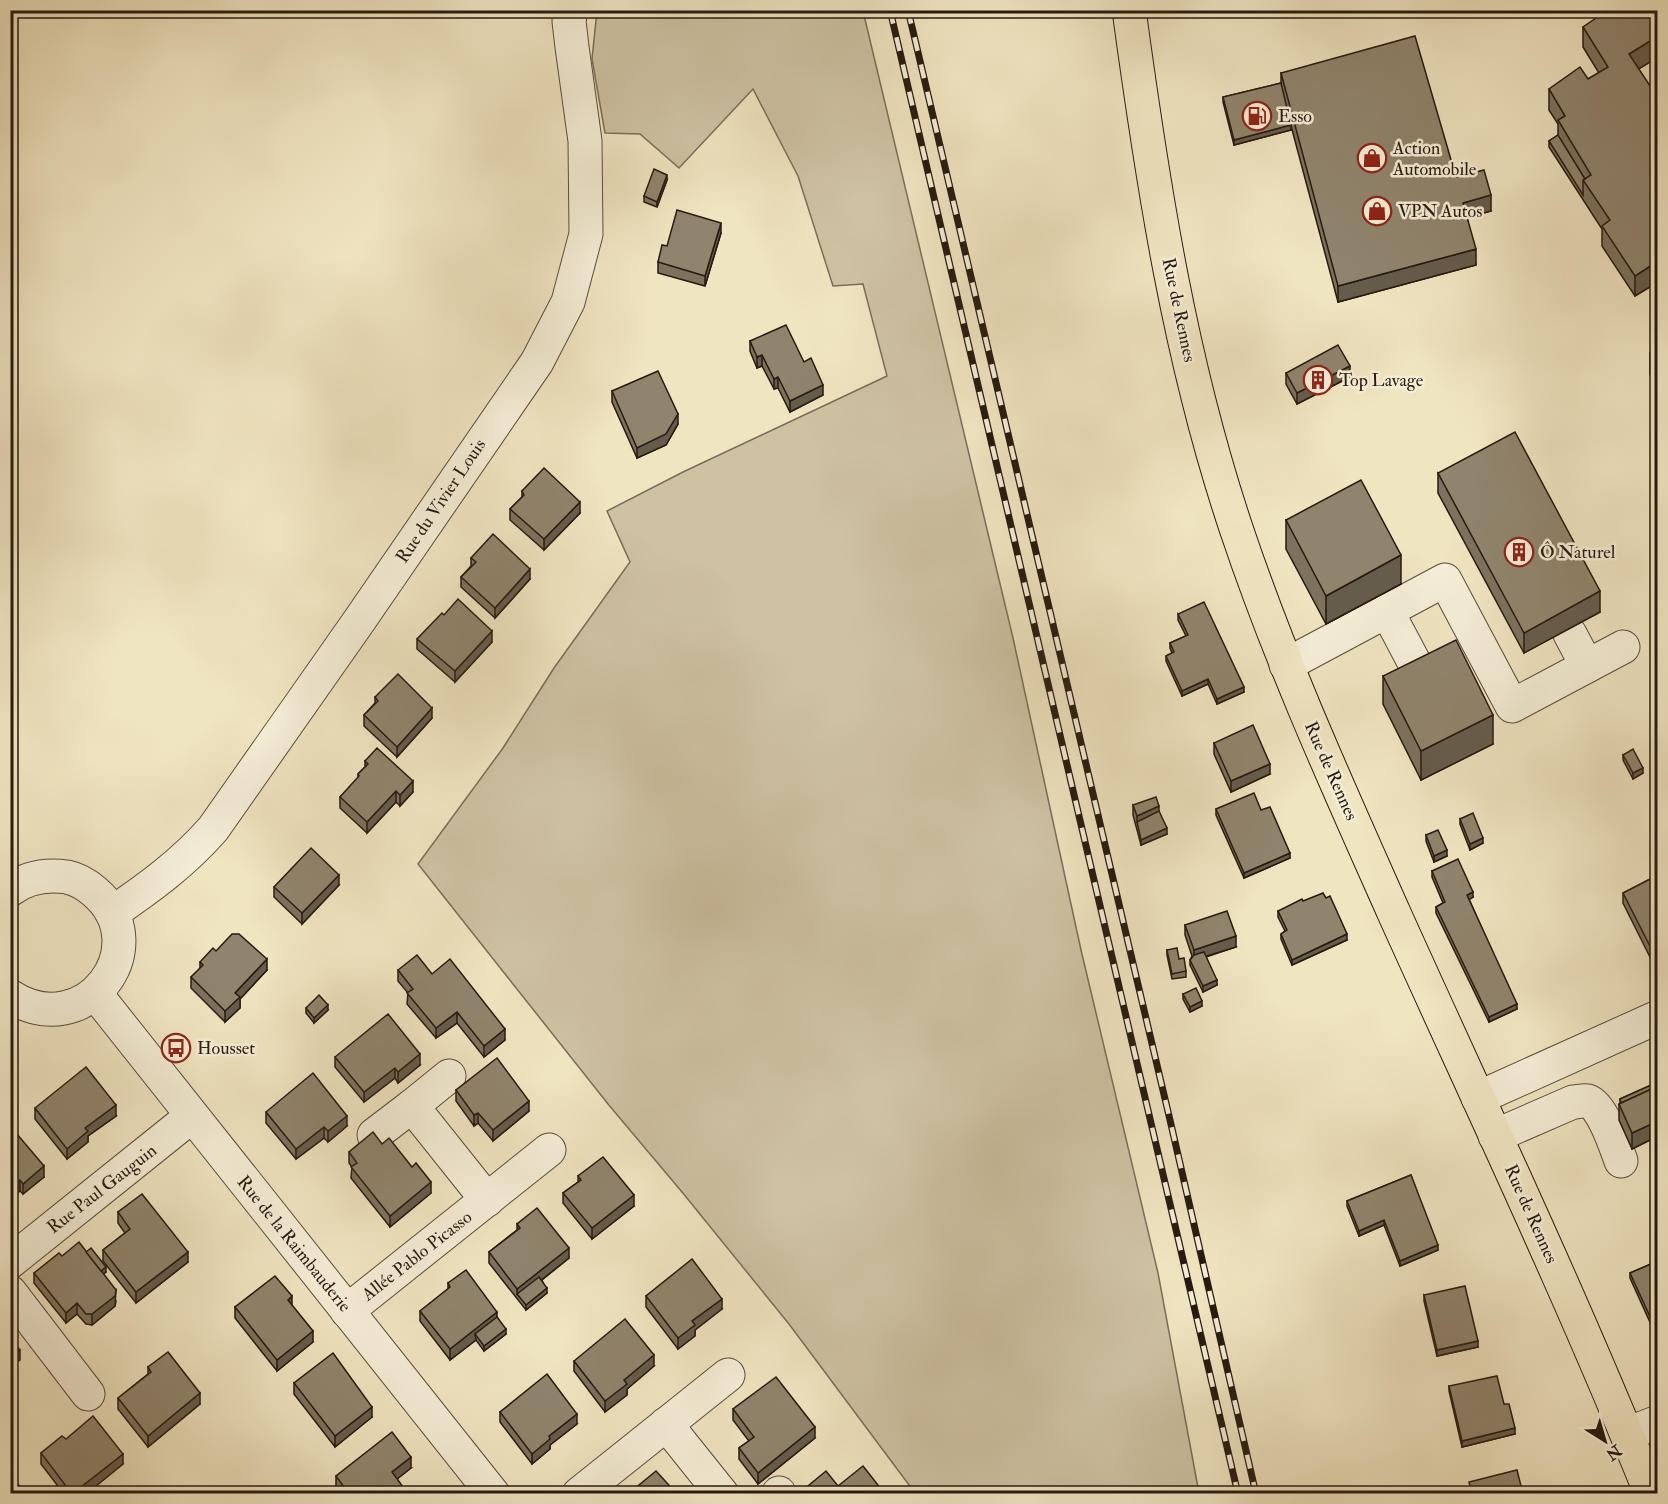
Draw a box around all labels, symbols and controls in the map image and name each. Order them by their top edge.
fuel station icon: Esso [1241,100,1273,132]
place label: Esso [1278,105,1312,128]
place label: Action Automobile [1392,137,1477,181]
shop icon: Action Automobile [1356,142,1388,174]
shop icon: VPN Autos [1361,195,1393,227]
place label: VPN Autos [1398,200,1482,223]
street label: Rue de Rennes [1157,256,1201,364]
building icon: Top Lavage [1302,364,1334,396]
place label: Top Lavage [1339,369,1424,392]
street label: Rue du Vivier Louis [391,434,491,568]
building icon: Ô Naturel [1503,536,1535,568]
place label: Ô Naturel [1540,541,1616,564]
street label: Rue de Rennes [1299,718,1363,824]
bus stop icon: Housset [160,1032,192,1064]
place label: Housset [197,1037,255,1060]
street label: Rue Paul Gauguin [43,1139,161,1239]
street label: Rue de Rennes [1499,1161,1563,1267]
street label: Rue de la Raimbauderie [232,1171,356,1317]
street label: Allée Pablo Picasso [357,1206,477,1307]
north arrow [1575,1411,1635,1471]
text: N [1601,1439,1626,1465]

